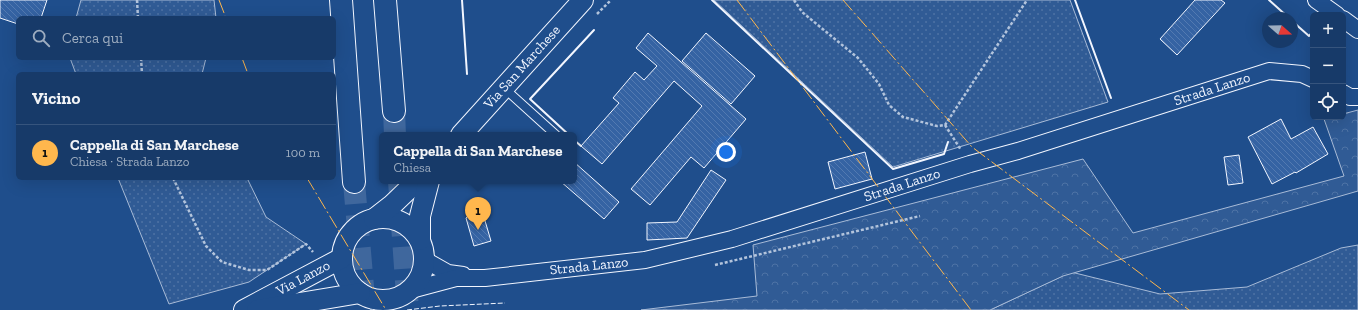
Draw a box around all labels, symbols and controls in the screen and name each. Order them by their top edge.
north arrow [1262,12,1298,48]
map controls [1310,12,1346,120]
button: + [1310,12,1346,48]
search box [16,16,336,60]
street label: Via San Marchese [479,21,564,113]
icon: search [30,27,52,49]
text: Cerca qui [62,29,123,47]
button: − [1310,48,1346,84]
street label: Strada Lanzo [1172,69,1252,109]
button: locate [1310,84,1346,120]
text: Vicino [32,88,80,108]
popup [379,132,577,184]
text: Cappella di San Marchese [70,136,239,154]
text: Cappella di San Marchese [394,142,562,160]
your location [716,142,736,162]
text: 1 [42,145,48,160]
text: 100 m [286,145,320,160]
text: Chiesa · Strada Lanzo [70,154,190,169]
text: Chiesa [394,160,431,175]
street label: Strada Lanzo [862,165,942,205]
pin: 1 [465,197,491,230]
street label: Strada Lanzo [549,253,629,279]
street label: Via Lanzo [272,257,333,300]

